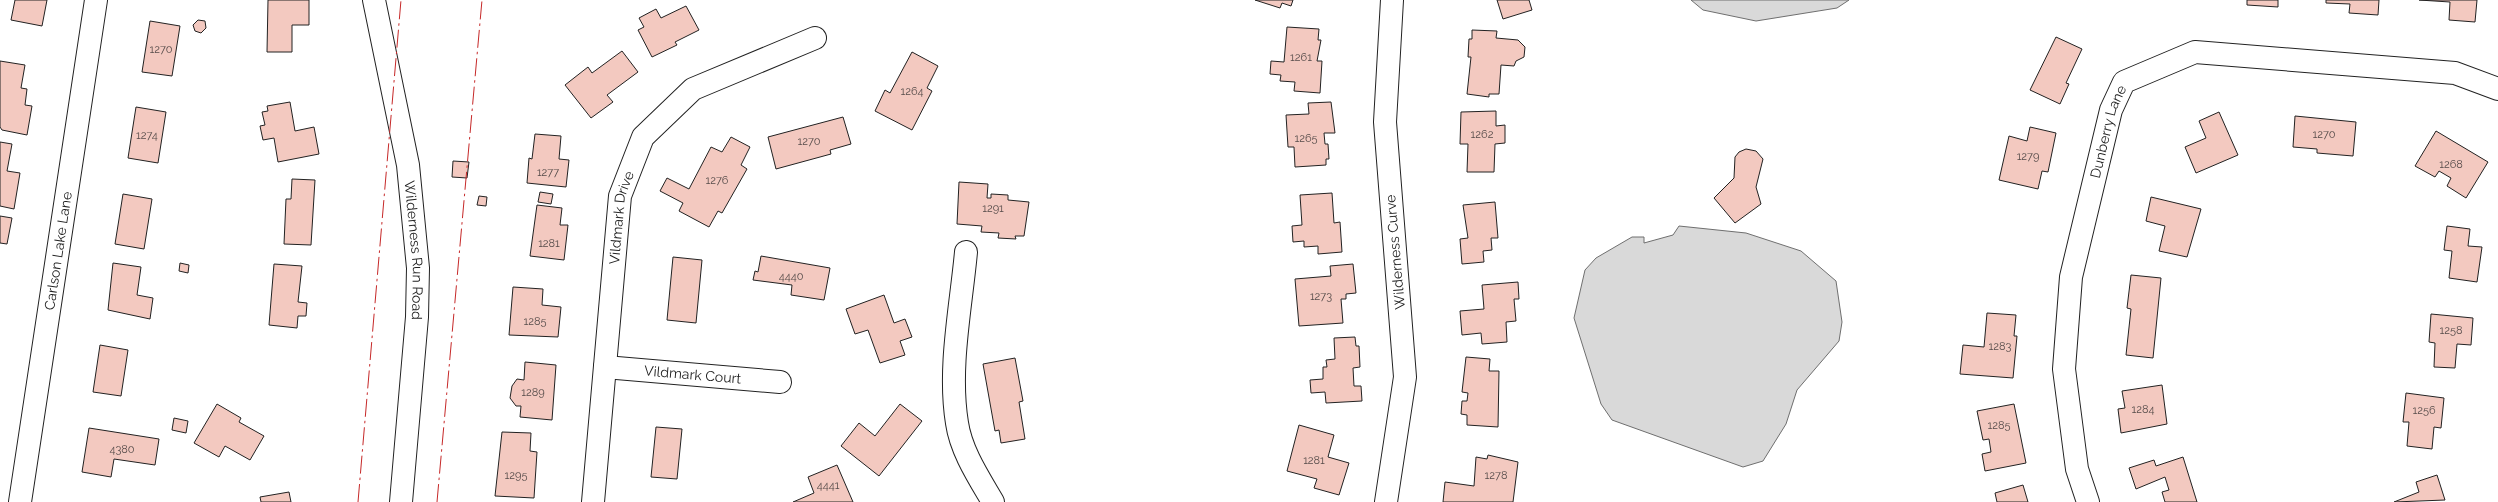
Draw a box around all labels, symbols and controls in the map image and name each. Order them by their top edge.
house number: 1270 [149,43,173,56]
house number: 1261 [1290,51,1312,64]
street label: Dunberry Lane [2087,83,2129,180]
house number: 1264 [900,85,924,98]
house number: 1262 [1471,128,1494,141]
house number: 1270 [2312,128,2336,141]
house number: 1274 [136,129,158,142]
house number: 1265 [1294,132,1318,145]
house number: 1270 [797,135,821,148]
house number: 1279 [2017,150,2039,163]
house number: 1268 [2439,158,2463,171]
house number: 1277 [537,166,559,179]
street label: Vildmark Drive [606,169,637,265]
house number: 1276 [706,174,729,187]
street label: Wilderness Run Road [402,180,426,320]
street label: Carlson Lake Lane [41,190,75,311]
street label: Wilderness Curve [1382,194,1408,310]
house number: 1291 [982,202,1004,215]
house number: 1281 [538,237,560,250]
house number: 4440 [779,270,804,283]
house number: 1273 [1310,290,1332,303]
house number: 1285 [524,315,546,328]
house number: 1258 [2440,324,2462,337]
house number: 1283 [1989,340,2012,353]
street label: Vildmark Court [643,362,742,387]
house number: 1289 [521,386,545,399]
house number: 1284 [2132,403,2154,416]
house number: 1256 [2412,404,2436,417]
house number: 1285 [1988,419,2010,432]
house number: 4380 [109,443,135,456]
house number: 1281 [1303,454,1325,467]
house number: 1295 [505,469,527,482]
house number: 1278 [1485,469,1507,482]
house number: 4441 [817,479,840,492]

